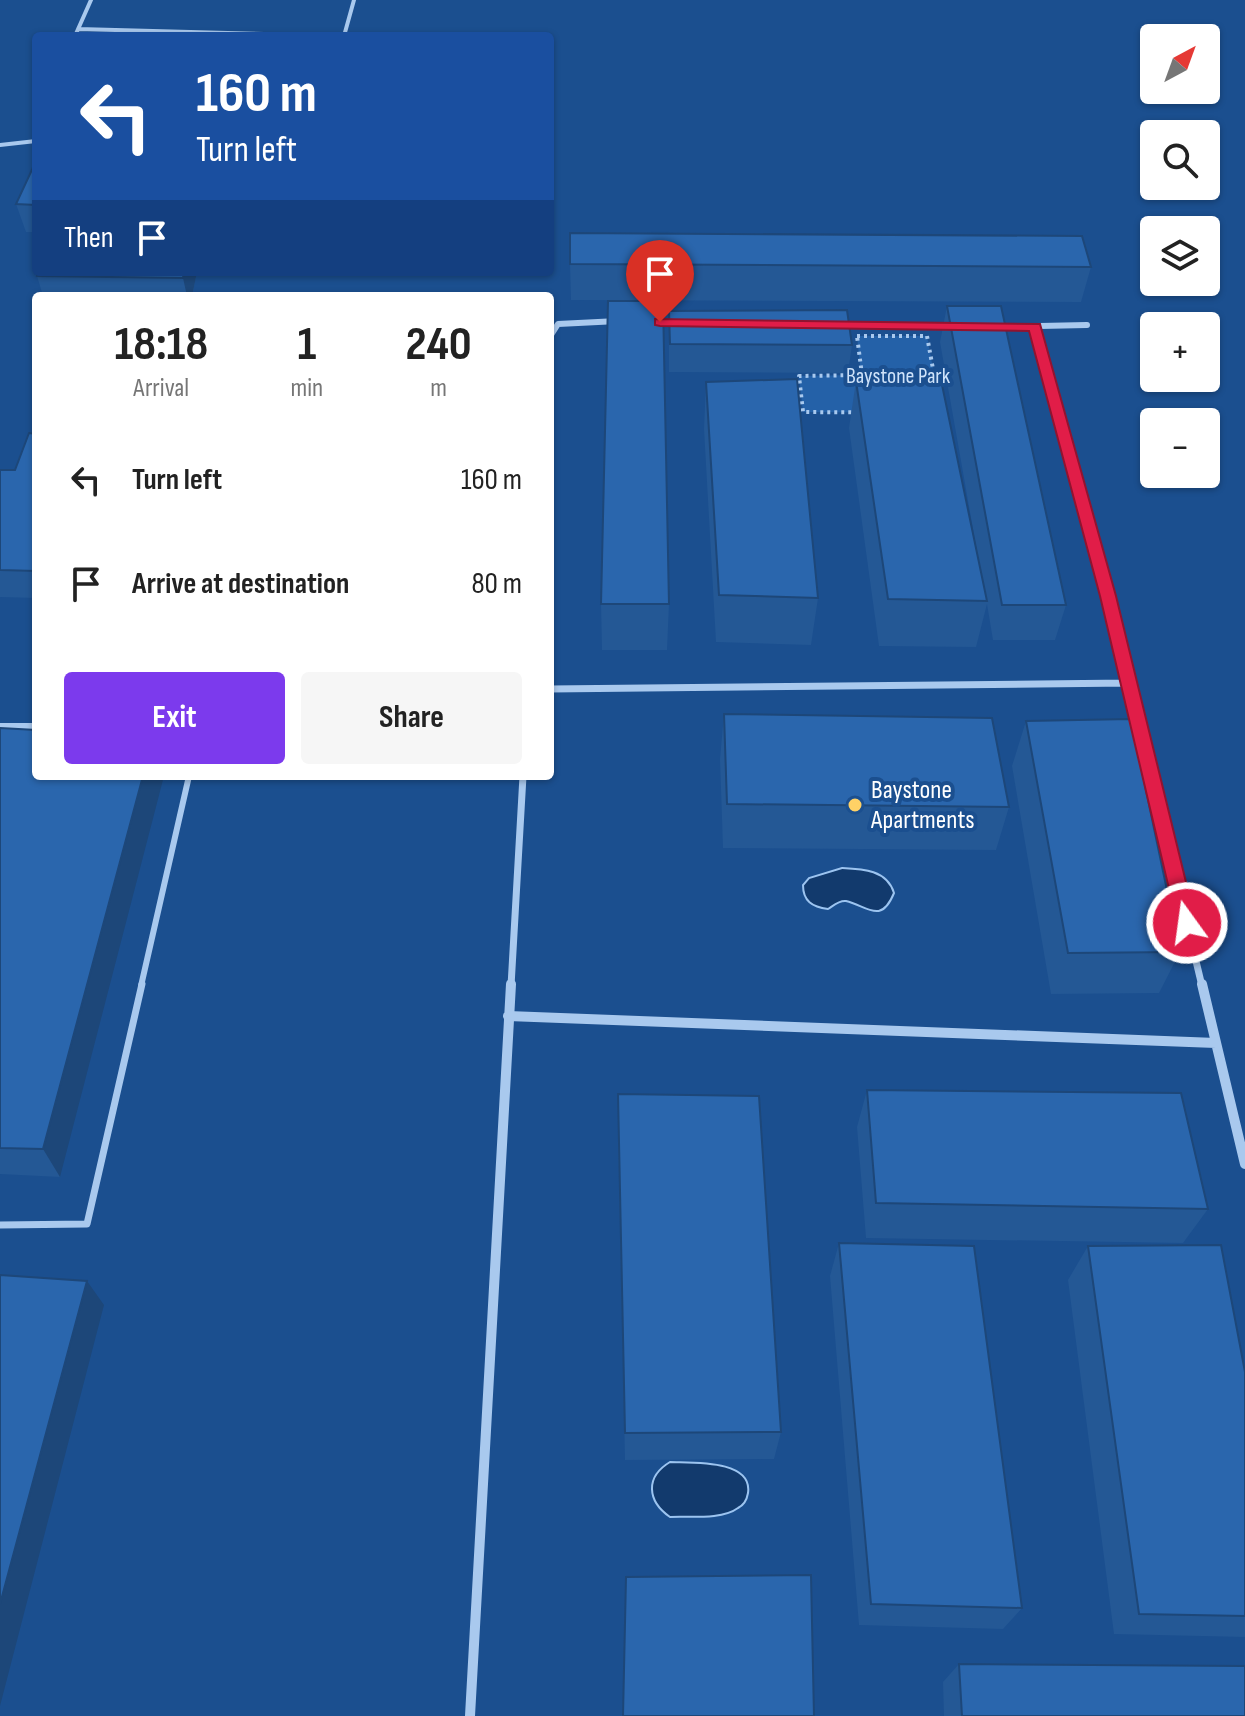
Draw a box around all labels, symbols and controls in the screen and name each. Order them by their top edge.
north arrow [1140,24,1220,104]
map controls [1140,24,1220,488]
text: 160 m [196,61,317,128]
icon: left [64,64,168,168]
button: search [1140,120,1220,200]
text: Turn left [196,129,297,172]
icon: arrive [130,216,174,260]
button: layers [1140,216,1220,296]
text: Then [64,220,114,256]
pin [626,240,694,322]
icon: arrive [638,252,682,296]
button: + [1140,312,1220,392]
text: 18:18 [114,316,208,373]
text: 1 [297,316,316,373]
text: 240 [406,316,472,373]
park label: Baystone Park [846,363,951,390]
text: Arrival [133,373,189,404]
text: min [290,373,323,404]
text: m [430,373,447,404]
button: − [1140,408,1220,488]
icon: left [64,458,108,502]
text: Turn left [132,462,222,498]
text: 160 m [461,462,522,498]
icon: arrive [64,562,108,606]
text: Arrive at destination [132,566,349,602]
text: 80 m [471,566,522,602]
button: Exit [64,672,285,764]
button: Share [301,672,522,764]
place label: Baystone Apartments [870,775,975,836]
marker: Baystone Apartments [846,796,864,814]
position arrow [1145,881,1229,965]

